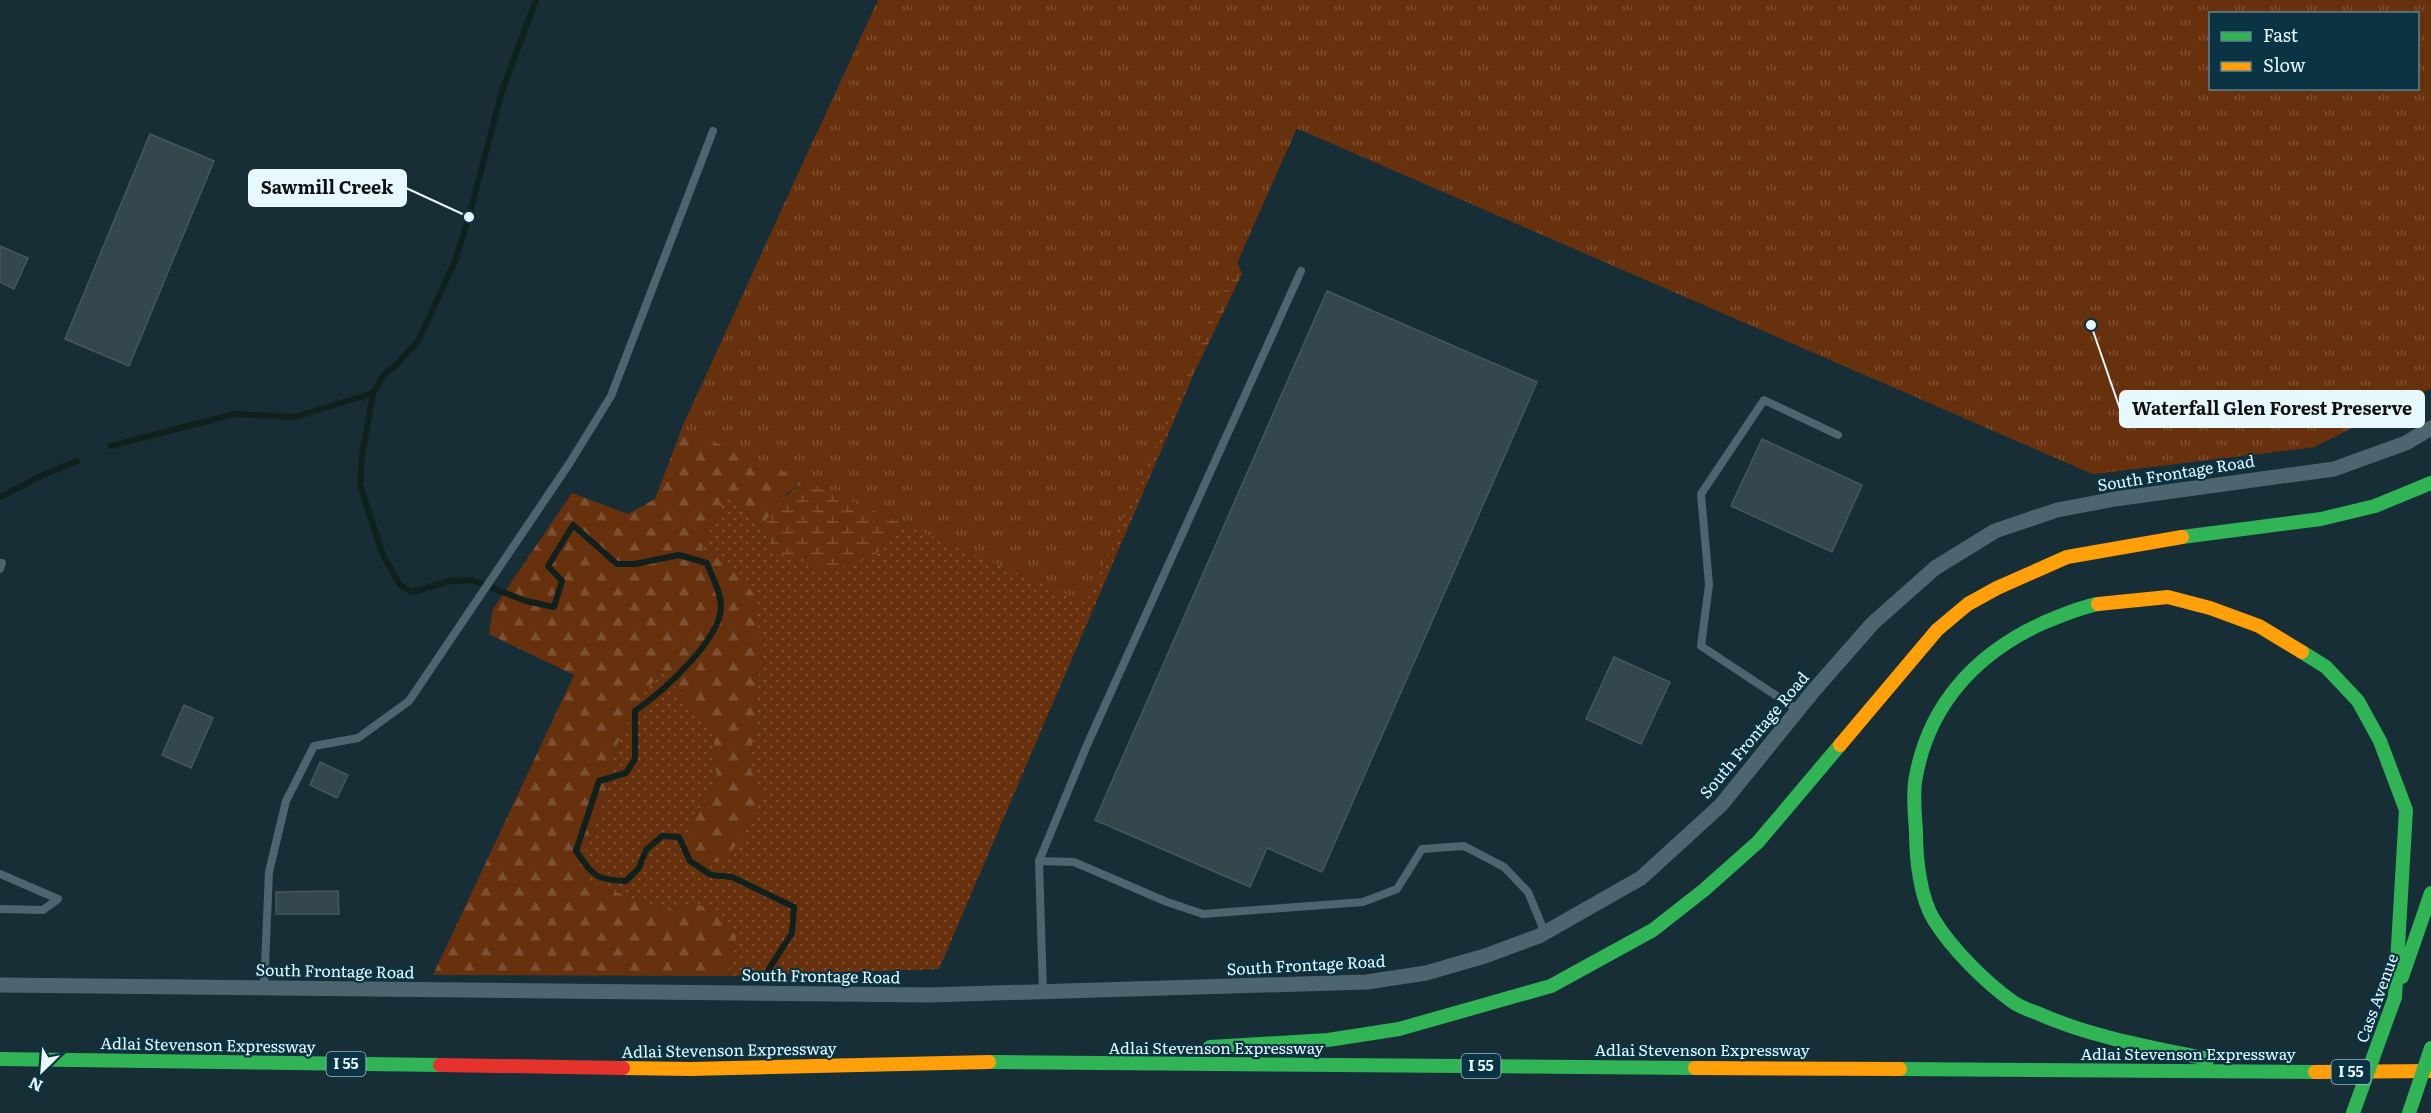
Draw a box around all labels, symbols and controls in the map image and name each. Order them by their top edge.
legend [2209,12,2419,90]
text: Fast [2263,21,2299,48]
text: Slow [2263,51,2306,78]
callout: Sawmill Creek [249,170,406,206]
text: Sawmill Creek [261,173,394,200]
callout: Waterfall Glen Forest Preserve [2120,391,2424,427]
text: Waterfall Glen Forest Preserve [2132,394,2412,421]
street label: South Frontage Road [2095,448,2256,496]
street label: South Frontage Road [1693,666,1814,803]
street label: South Frontage Road [1226,948,1386,980]
street label: Cass Avenue [2349,950,2403,1046]
street label: South Frontage Road [255,957,415,983]
street label: South Frontage Road [741,962,901,988]
street label: Adlai Stevenson Expressway [100,1030,317,1058]
street label: Adlai Stevenson Expressway [621,1035,838,1063]
street label: Adlai Stevenson Expressway [1108,1035,1324,1059]
street label: Adlai Stevenson Expressway [1594,1037,1810,1061]
north arrow [12,1041,72,1101]
street label: Adlai Stevenson Expressway [2080,1041,2296,1065]
road number: I 55 [326,1052,366,1076]
road number: I 55 [1462,1054,1500,1078]
road number: I 55 [2332,1060,2370,1084]
text: N [24,1072,46,1099]

